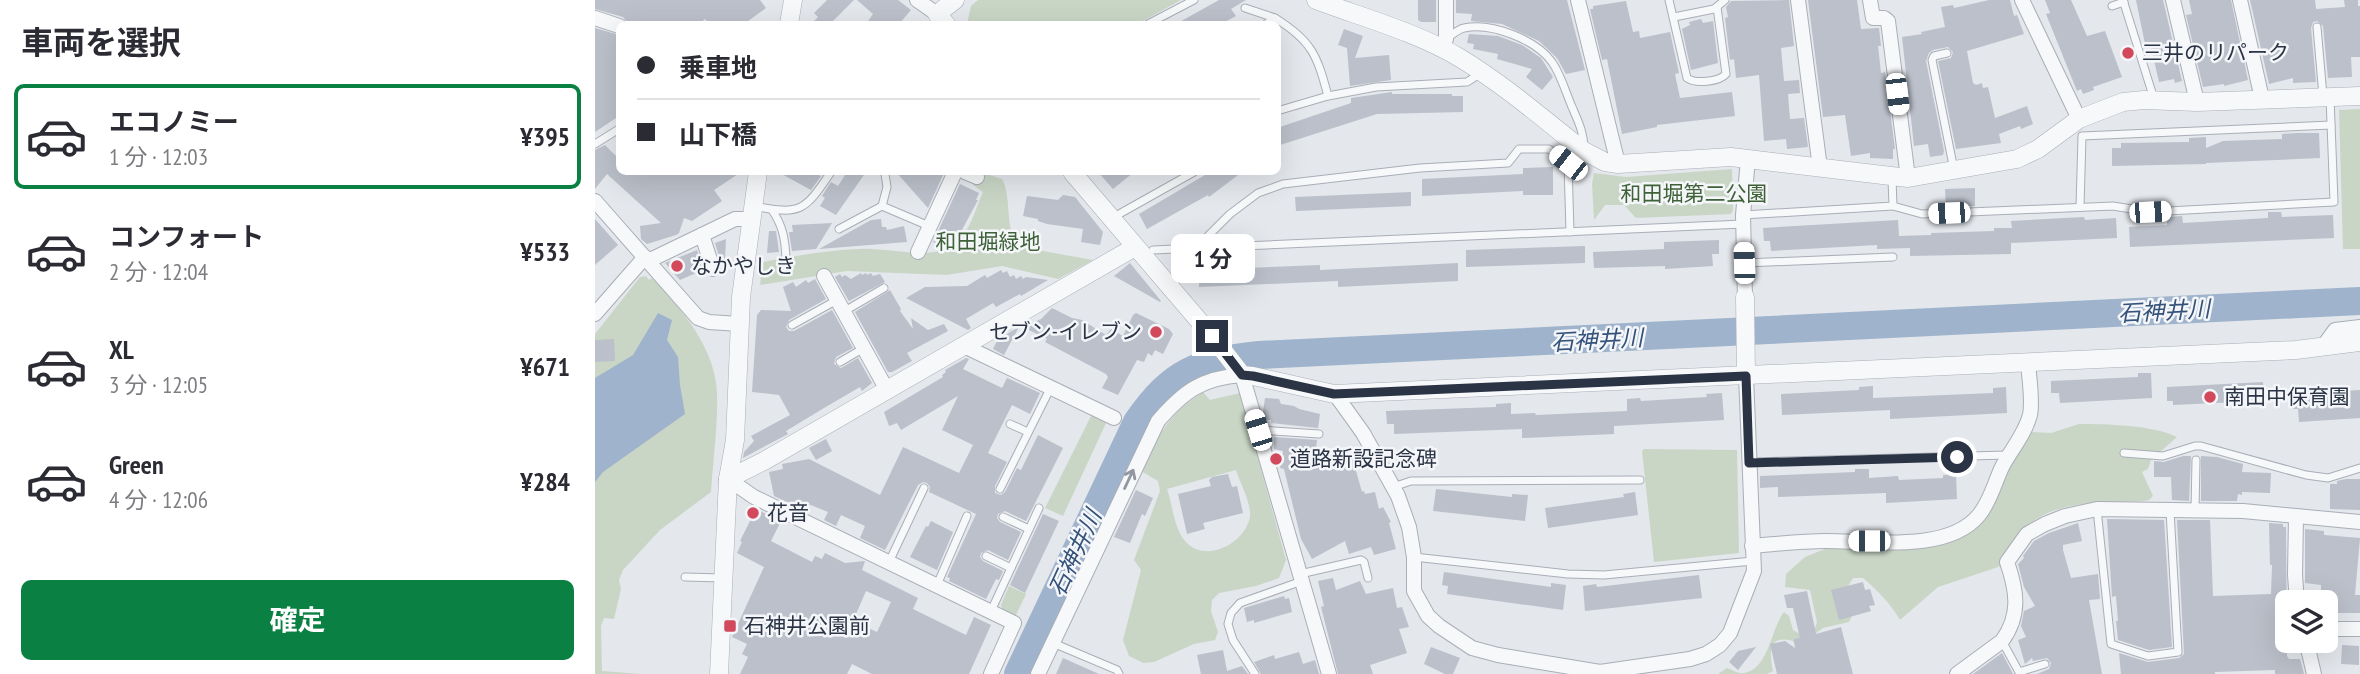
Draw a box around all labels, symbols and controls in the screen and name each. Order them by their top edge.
text: 車両を選択 [21,21,181,63]
place label: 三井のリパーク [2142,39,2289,66]
marker: 三井のリパーク [2120,45,2136,61]
text: 乗車地 [679,51,757,84]
car [1885,72,1910,116]
icon: car [25,105,88,168]
text: エコノミー [109,105,239,138]
text: 山下橋 [679,118,757,151]
text: ¥395 [520,120,570,153]
text: 1 分 · 12:03 [109,142,208,171]
car [1545,142,1592,184]
park label: 和田堀第二公園 [1621,180,1768,207]
car [2129,200,2172,224]
car [1928,202,1971,224]
icon: car [25,220,88,283]
text: コンフォート [109,220,264,253]
park label: 和田堀緑地 [936,228,1041,255]
callout: 1 分 [1170,234,1254,284]
text: ¥533 [520,235,570,268]
car [1733,242,1756,284]
text: 1 分 [1194,244,1232,273]
place label: なかやしき [691,252,796,279]
text: 2 分 · 12:04 [109,257,208,286]
marker: なかやしき [669,258,685,274]
water label: 石神井川 [2117,293,2214,327]
place label: セブン-イレブン [989,318,1142,345]
route end [1196,320,1228,352]
water label: 石神井川 [1550,322,1647,356]
marker: セブン-イレブン [1148,324,1164,340]
text: XL [109,333,134,366]
icon: car [25,335,88,398]
text: ¥671 [520,350,570,383]
text: 3 分 · 12:05 [109,370,208,399]
place label: 南田中保育園 [2224,383,2350,410]
marker: 南田中保育園 [2202,389,2218,405]
car [1242,407,1275,453]
route start [1941,441,1973,473]
place label: 道路新設記念碑 [1290,445,1437,472]
text: Green [109,448,164,481]
icon: car [25,450,88,513]
marker: 道路新設記念碑 [1268,451,1284,467]
text: ¥284 [520,465,570,498]
one-way arrow [1123,469,1136,490]
text: 4 分 · 12:06 [109,485,208,514]
place label: 花音 [767,499,809,526]
water label: 石神井川 [1042,502,1108,601]
marker: 花音 [745,505,761,521]
car [1849,531,1891,552]
button: 確定 [21,580,574,660]
map controls [2275,590,2338,653]
button: layers [2275,590,2338,653]
place label: 石神井公園前 [744,612,870,639]
marker: 石神井公園前 [722,618,738,634]

